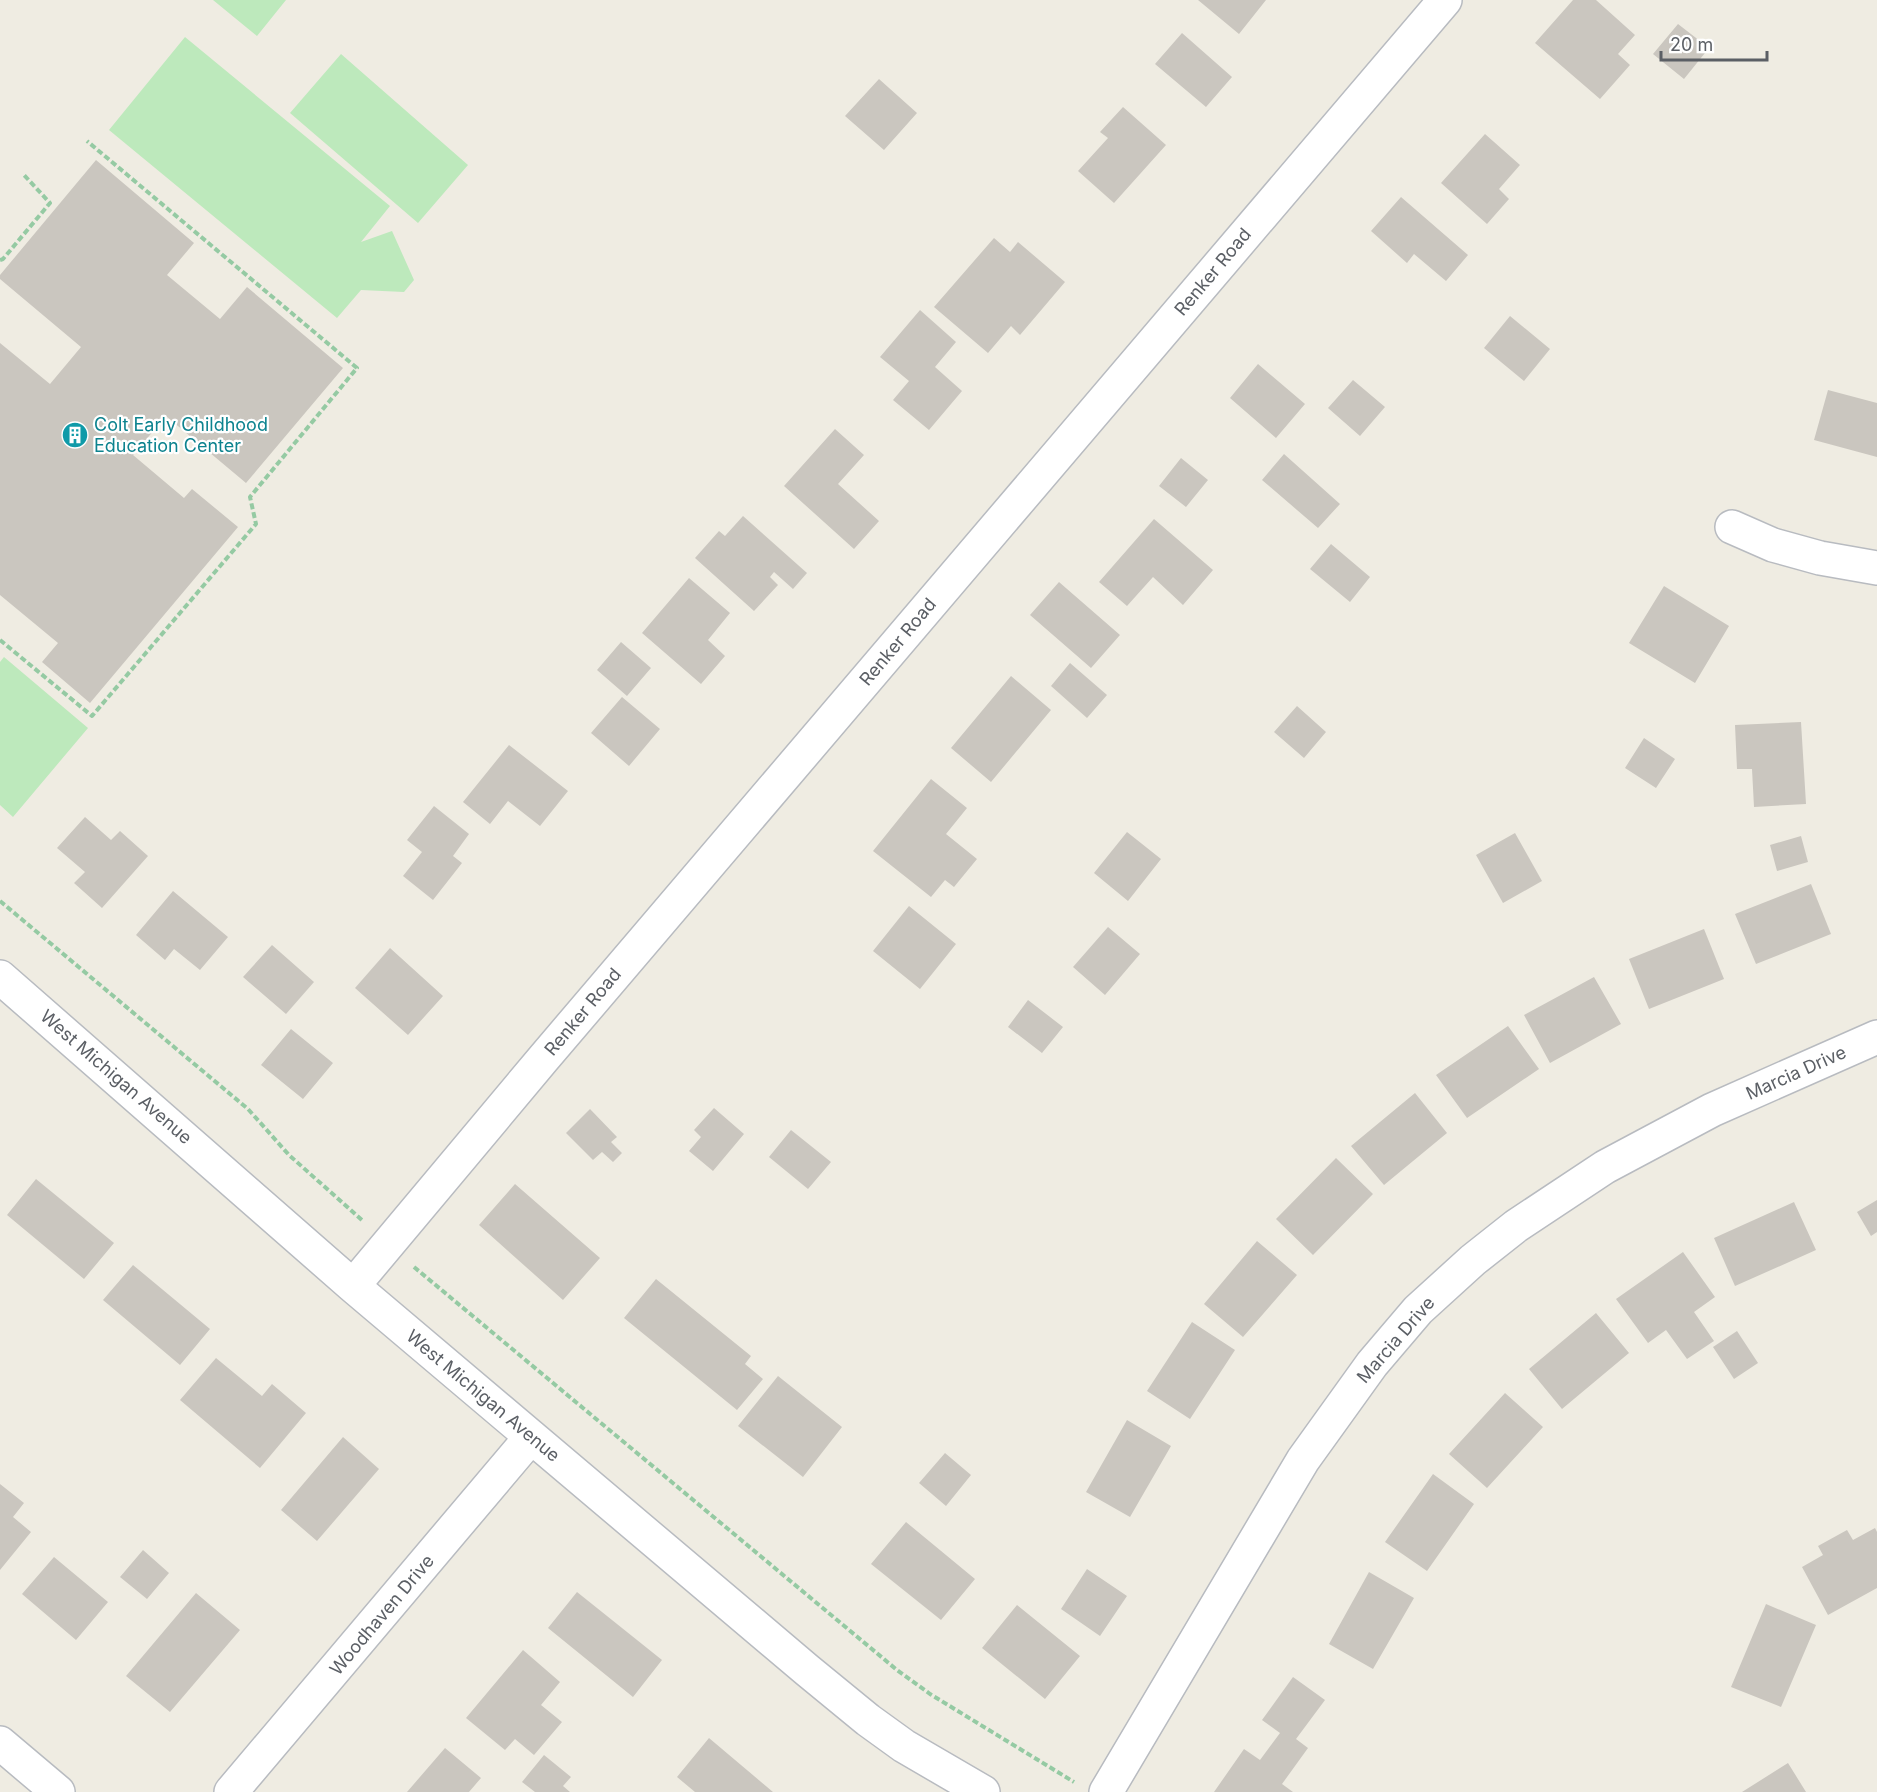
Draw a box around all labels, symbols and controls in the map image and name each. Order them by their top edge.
scale bar [1661,24,1768,62]
text: 20 m [1670,34,1713,55]
street label: Renker Road [1170,224,1255,320]
place label: Colt Early Childhood Education Center [94,414,268,456]
building icon: Colt Early Childhood Education Center [60,420,90,450]
street label: Renker Road [855,594,940,690]
street label: Renker Road [540,964,625,1060]
street label: West Michigan Avenue [36,1005,196,1148]
street label: Marcia Drive [1743,1041,1849,1104]
street label: Marcia Drive [1352,1292,1439,1387]
street label: West Michigan Avenue [402,1325,564,1466]
street label: Woodhaven Drive [325,1550,438,1679]

